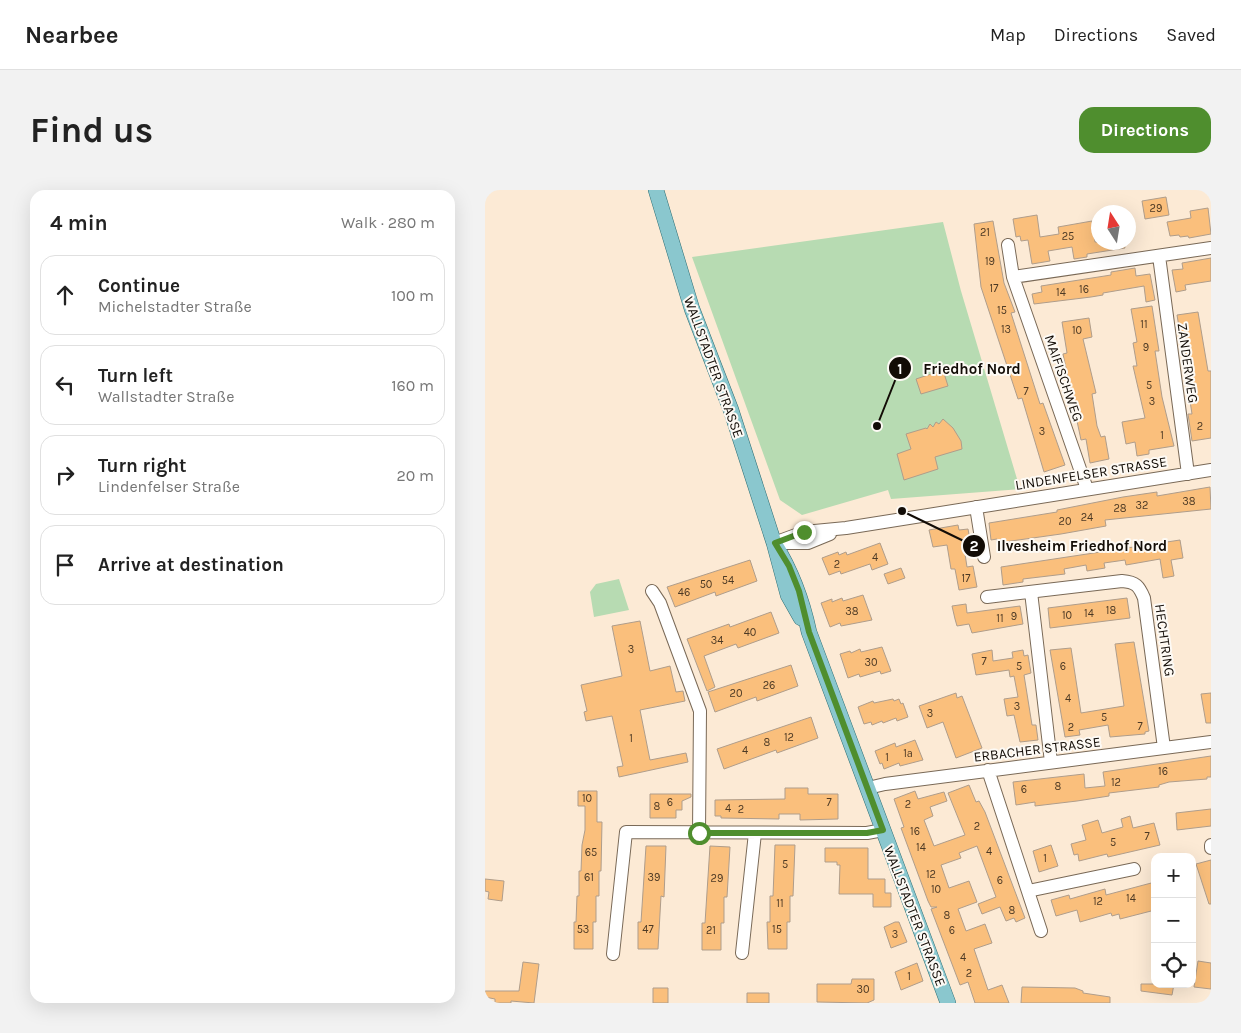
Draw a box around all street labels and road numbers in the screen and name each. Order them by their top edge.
street label: WALLSTADTER STRASSE [680,294,747,440]
street label: ZANDERWEG [1173,322,1202,404]
street label: MAIFISCHWEG [1041,332,1086,424]
street label: LINDENFELSER STRASSE [1014,453,1168,494]
street label: HECHTRING [1151,603,1178,678]
street label: ERBACHER STRASSE [973,733,1102,766]
street label: WALLSTADTER STRASSE [880,844,949,989]

